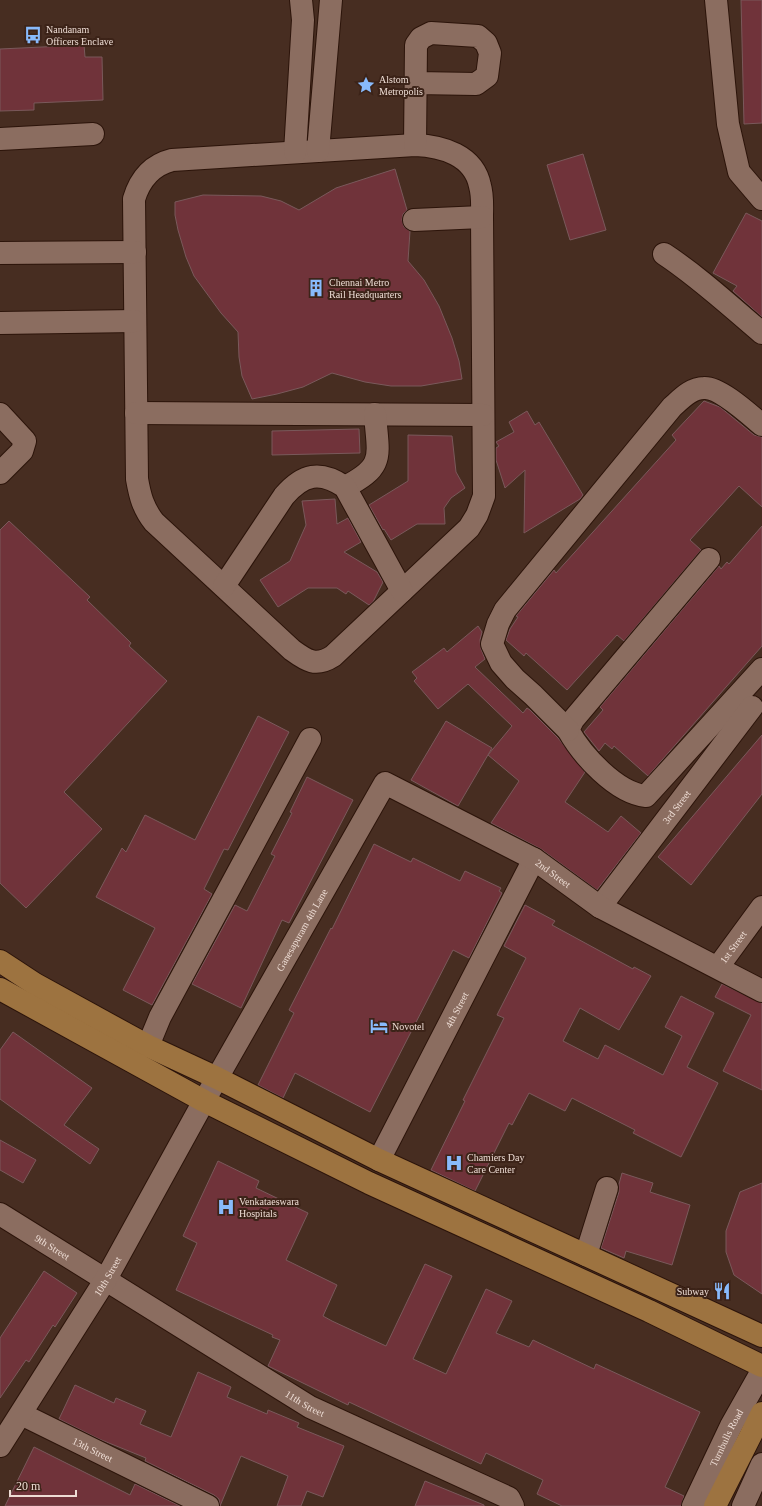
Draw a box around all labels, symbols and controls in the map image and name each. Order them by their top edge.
place label: Nandanam Officers Enclave [46,24,114,47]
bus stop icon: Nandanam Officers Enclave [23,25,43,45]
place label: Alstom Metropolis [379,74,423,97]
place icon: Alstom Metropolis [356,75,376,95]
place label: Chennai Metro Rail Headquarters [329,277,402,300]
building icon: Chennai Metro Rail Headquarters [306,278,326,298]
street label: 3rd Street [660,788,693,826]
street label: 2nd Street [533,857,573,890]
street label: Ganesapuram 4th Lane [274,886,330,973]
street label: 1st Street [718,929,749,966]
street label: 4th Street [443,990,471,1030]
hotel icon: Novotel [369,1016,389,1036]
place label: Novotel [392,1021,424,1032]
place label: Chamiers Day Care Center [467,1152,525,1175]
hospital icon: Chamiers Day Care Center [444,1153,464,1173]
place label: Venkataeswara Hospitals [239,1196,300,1219]
hospital icon: Venkataeswara Hospitals [216,1197,236,1217]
street label: 9th Street [33,1232,72,1262]
street label: 10th Street [92,1254,123,1298]
restaurant icon: Subway [712,1281,732,1301]
place label: Subway [677,1286,709,1297]
street label: 11th Street [283,1388,326,1419]
street label: Turnbulls Road [708,1407,745,1468]
street label: 13th Street [71,1435,115,1464]
scale bar [10,1472,76,1498]
text: 20 m [16,1479,41,1493]

